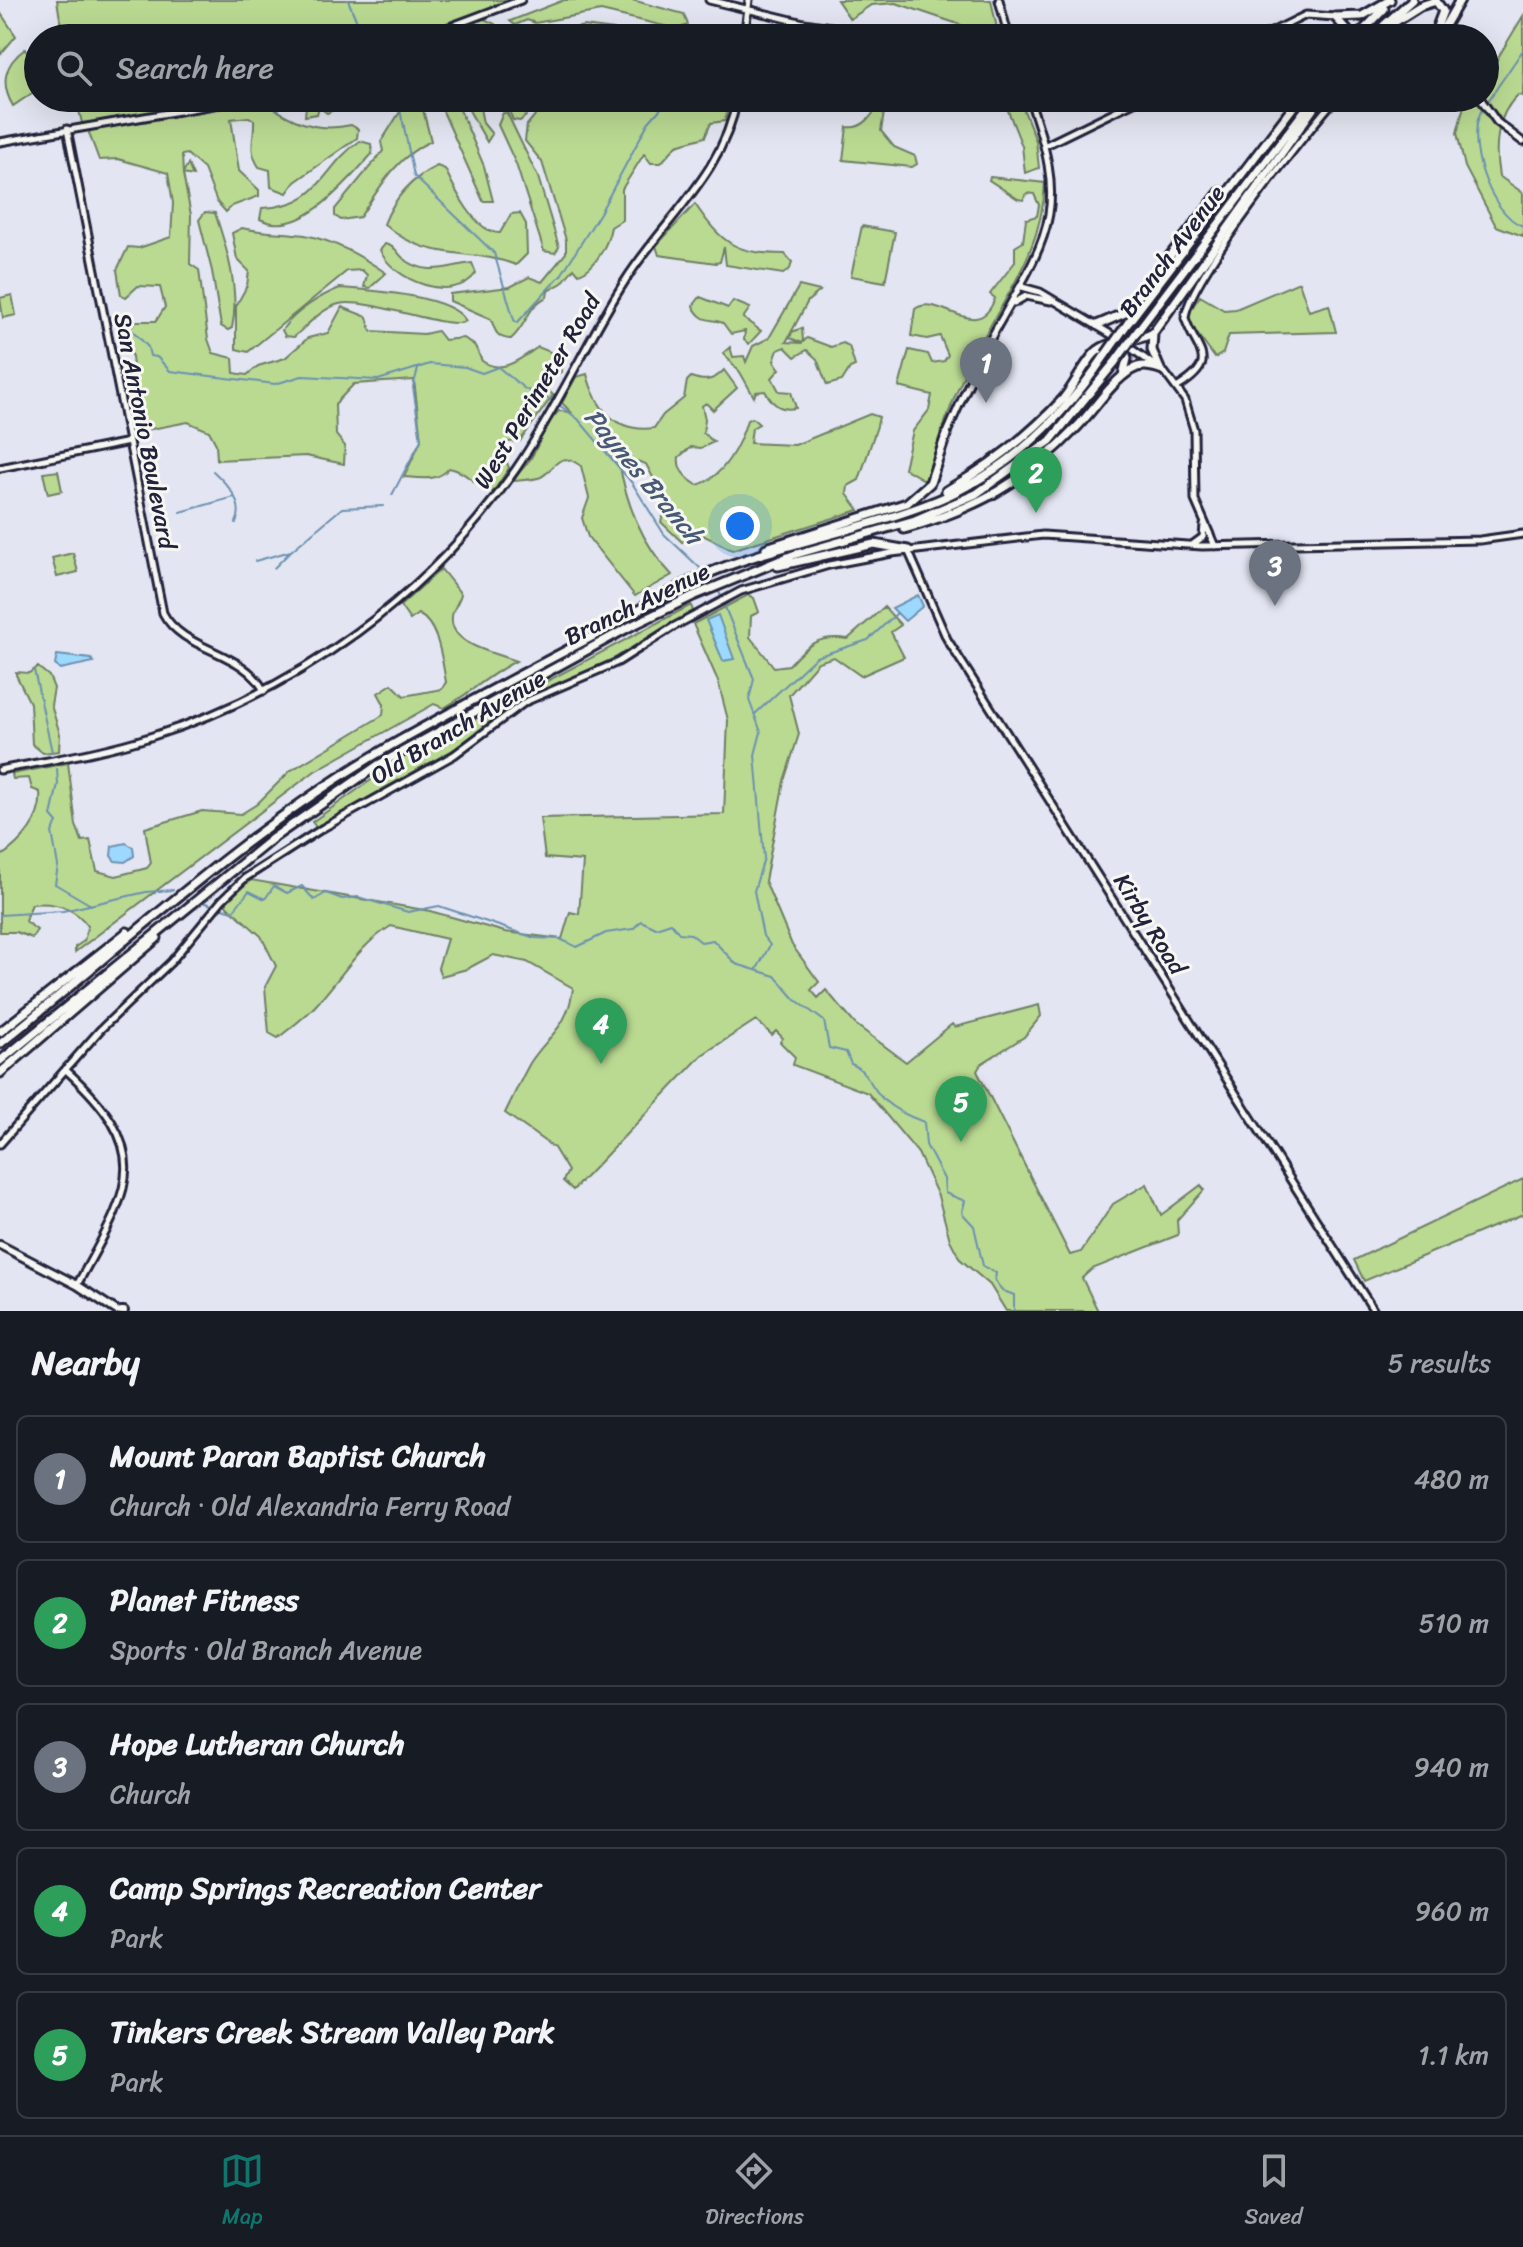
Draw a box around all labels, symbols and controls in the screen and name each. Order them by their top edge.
search box [24,24,1499,112]
text: Search here [116,41,274,95]
icon: search [52,46,96,90]
street label: Branch Avenue [1108,175,1236,327]
street label: West Perimeter Road [462,283,613,497]
street label: San Antonio Boulevard [101,309,189,555]
pin: 1 [960,337,1012,403]
water label: Paynes Branch [572,397,717,557]
pin: 2 [1010,447,1062,513]
your location [720,506,760,546]
pin: 3 [1249,540,1301,606]
street label: Branch Avenue [557,550,717,657]
street label: Old Branch Avenue [362,658,554,796]
street label: Kirby Road [1102,865,1199,985]
pin: 4 [575,998,627,1064]
pin: 5 [935,1076,987,1142]
text: Nearby [32,1333,140,1393]
text: 5 results [1388,1340,1491,1386]
text: Mount Paran Baptist Church [110,1429,486,1483]
text: 1 [54,1456,66,1502]
text: 480 m [1414,1456,1489,1502]
text: Church · Old Alexandria Ferry Road [110,1483,510,1529]
text: Planet Fitness [110,1573,299,1627]
text: 2 [52,1600,68,1646]
text: 510 m [1419,1600,1489,1646]
text: Sports · Old Branch Avenue [110,1627,422,1673]
text: Hope Lutheran Church [110,1717,405,1771]
text: 3 [53,1744,67,1790]
text: 940 m [1414,1744,1489,1790]
text: Church [110,1771,191,1817]
text: Camp Springs Recreation Center [110,1861,541,1915]
text: 4 [52,1888,68,1934]
text: 960 m [1415,1888,1489,1934]
text: Park [110,1915,163,1961]
text: Tinkers Creek Stream Valley Park [110,2005,555,2059]
text: 5 [52,2032,68,2078]
text: 1.1 km [1418,2032,1489,2078]
text: Park [110,2059,163,2105]
tab: Map [220,2149,264,2236]
tab: Directions [705,2149,804,2236]
tab: Saved [1245,2149,1303,2236]

